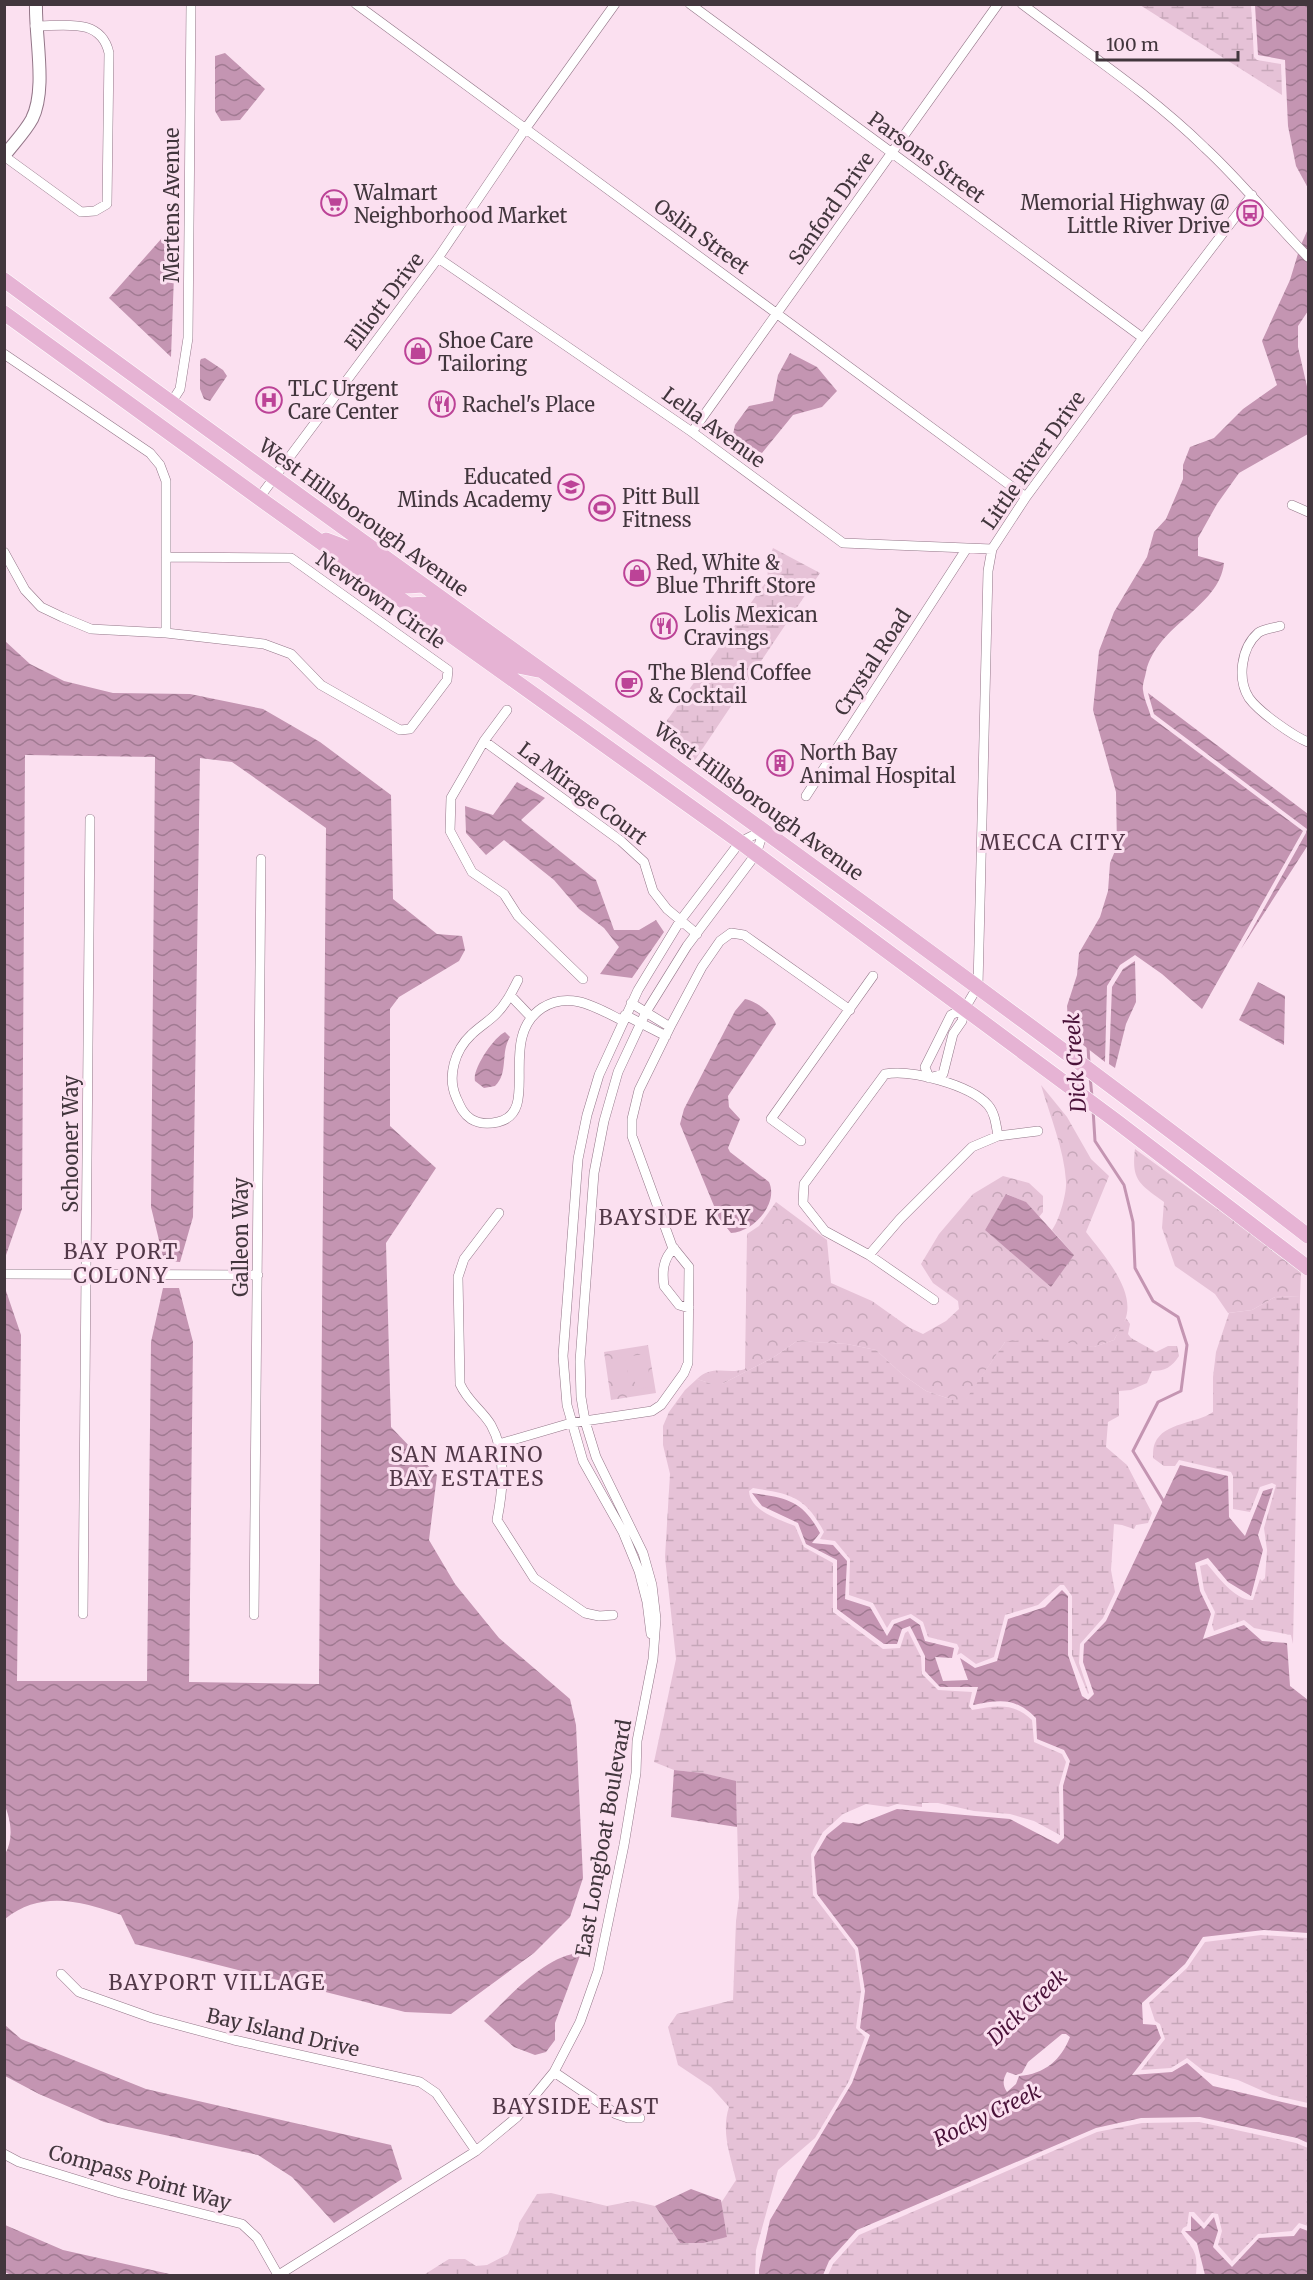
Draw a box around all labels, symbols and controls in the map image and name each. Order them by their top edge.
scale bar [1097,24,1238,62]
text: 100 m [1106,33,1159,56]
street label: Parsons Street [864,106,991,208]
street label: Mertens Avenue [159,128,184,282]
street label: Sanford Drive [783,147,879,269]
place label: Walmart Neighborhood Market [353,180,567,228]
supermarket icon: Walmart Neighborhood Market [319,188,349,218]
place label: Memorial Highway @ Little River Drive [1020,190,1230,238]
street label: Oslin Street [649,193,755,279]
bus stop icon: Memorial Highway @ Little River Drive [1235,198,1265,228]
street label: Elliott Drive [339,247,429,355]
place label: Shoe Care Tailoring [438,328,533,376]
shop icon: Shoe Care Tailoring [403,336,433,366]
place label: TLC Urgent Care Center [288,376,399,424]
street label: Lella Avenue [658,381,770,473]
hospital icon: TLC Urgent Care Center [254,385,284,415]
street label: Little River Drive [976,386,1090,534]
restaurant icon: Rachel's Place [427,389,457,419]
place label: Rachel's Place [462,392,595,417]
street label: West Hillsborough Avenue [254,432,474,601]
place label: Educated Minds Academy [397,464,552,512]
school or university icon: Educated Minds Academy [556,472,586,502]
place label: Pitt Bull Fitness [622,484,700,532]
sports icon: Pitt Bull Fitness [587,493,617,523]
street label: Newtown Circle [312,546,450,654]
place label: Red, White & Blue Thrift Store [656,550,815,598]
shop icon: Red, White & Blue Thrift Store [622,558,652,588]
place label: Lolis Mexican Cravings [684,602,818,650]
street label: Crystal Road [828,604,916,720]
restaurant icon: Lolis Mexican Cravings [649,611,679,641]
place label: The Blend Coffee & Cocktail [648,660,811,708]
cafe icon: The Blend Coffee & Cocktail [614,669,644,699]
street label: West Hillsborough Avenue [649,716,869,885]
street label: La Mirage Court [514,736,653,850]
place label: North Bay Animal Hospital [799,740,956,788]
building icon: North Bay Animal Hospital [765,748,795,778]
district label: MECCA CITY [980,829,1126,856]
water label: Dick Creek [1058,1012,1092,1115]
street label: Schooner Way [58,1075,83,1213]
street label: Galleon Way [228,1177,253,1297]
district label: BAYSIDE KEY [598,1204,752,1231]
district label: BAY PORT COLONY [63,1238,179,1289]
district label: SAN MARINO BAY ESTATES [389,1441,545,1492]
street label: East Longboat Boulevard [570,1717,636,1959]
water label: Dick Creek [981,1963,1073,2051]
district label: BAYPORT VILLAGE [108,1969,326,1996]
street label: Bay Island Drive [204,2002,362,2062]
water label: Rocky Creek [929,2077,1045,2152]
district label: BAYSIDE EAST [492,2093,660,2120]
street label: Compass Point Way [46,2139,235,2215]

